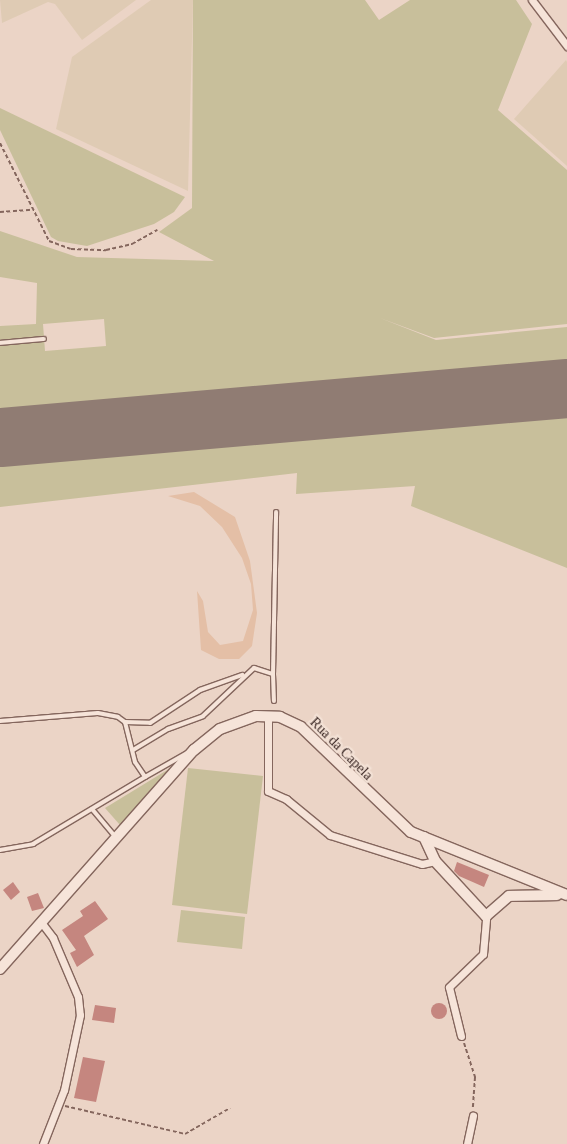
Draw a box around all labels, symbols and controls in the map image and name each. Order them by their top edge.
street label: Rua da Capela [306,714,376,784]

